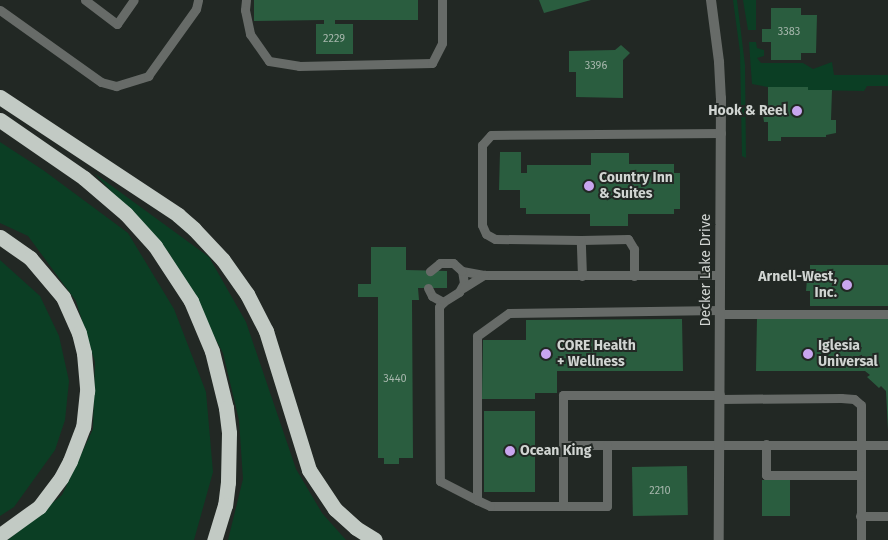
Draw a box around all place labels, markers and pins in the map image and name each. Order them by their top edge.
place label: Hook & Reel [708,103,787,119]
marker: Hook & Reel [791,105,803,117]
place label: Country Inn & Suites [599,170,673,202]
marker: Country Inn & Suites [583,180,595,192]
place label: Arnell-West, Inc. [758,269,837,302]
marker: Arnell-West, Inc. [841,279,853,291]
place label: CORE Health + Wellness [557,338,636,371]
place label: Iglesia Universal [818,338,878,371]
marker: CORE Health + Wellness [539,347,553,361]
marker: Iglesia Universal [802,348,814,360]
place label: Ocean King [520,443,591,459]
marker: Ocean King [504,445,516,457]

